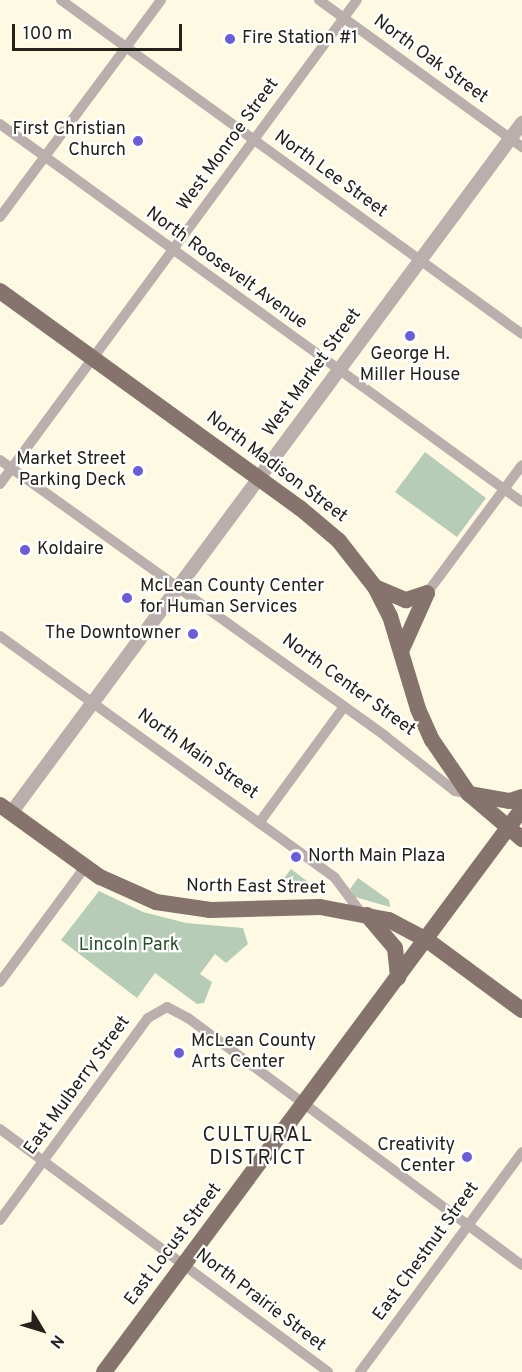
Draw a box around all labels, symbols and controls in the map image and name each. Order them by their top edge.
street label: North Oak Street [368,11,492,109]
scale bar [15,12,184,50]
text: 100 m [23,23,72,46]
place label: Fire Station #1 [242,28,358,50]
marker: Fire Station #1 [223,32,237,46]
street label: West Monroe Street [174,74,284,216]
place label: First Christian Church [13,120,126,162]
street label: North Lee Street [269,127,391,223]
marker: First Christian Church [131,134,145,148]
street label: North Roosevelt Avenue [141,203,311,335]
street label: West Market Street [259,305,367,441]
marker: George H. Miller House [403,329,417,343]
place label: George H. Miller House [360,345,460,388]
street label: North Madison Street [201,408,351,528]
place label: Market Street Parking Deck [16,450,126,492]
marker: Market Street Parking Deck [131,464,145,478]
place label: Koldaire [37,539,104,561]
marker: Koldaire [18,543,32,557]
place label: McLean County Center for Human Services [140,577,324,620]
marker: McLean County Center for Human Services [118,589,136,607]
place label: The Downtowner [45,623,181,645]
marker: The Downtowner [186,627,200,641]
street label: North Center Street [277,630,419,742]
street label: North Main Street [132,705,262,805]
place label: North Main Plaza [308,846,445,868]
marker: North Main Plaza [289,850,303,864]
street label: North East Street [186,876,326,900]
park label: Lincoln Park [79,935,179,957]
street label: East Mulberry Street [20,1012,136,1160]
place label: McLean County Arts Center [191,1032,316,1074]
marker: McLean County Arts Center [172,1046,186,1060]
district label: CULTURAL DISTRICT [203,1124,313,1171]
place label: Creativity Center [377,1136,455,1178]
marker: Creativity Center [460,1150,474,1164]
street label: East Chestnut Street [369,1178,485,1326]
street label: East Locust Street [121,1180,227,1310]
street label: North Prairie Street [190,1245,330,1357]
north arrow [12,1300,72,1360]
text: N [45,1330,68,1352]

